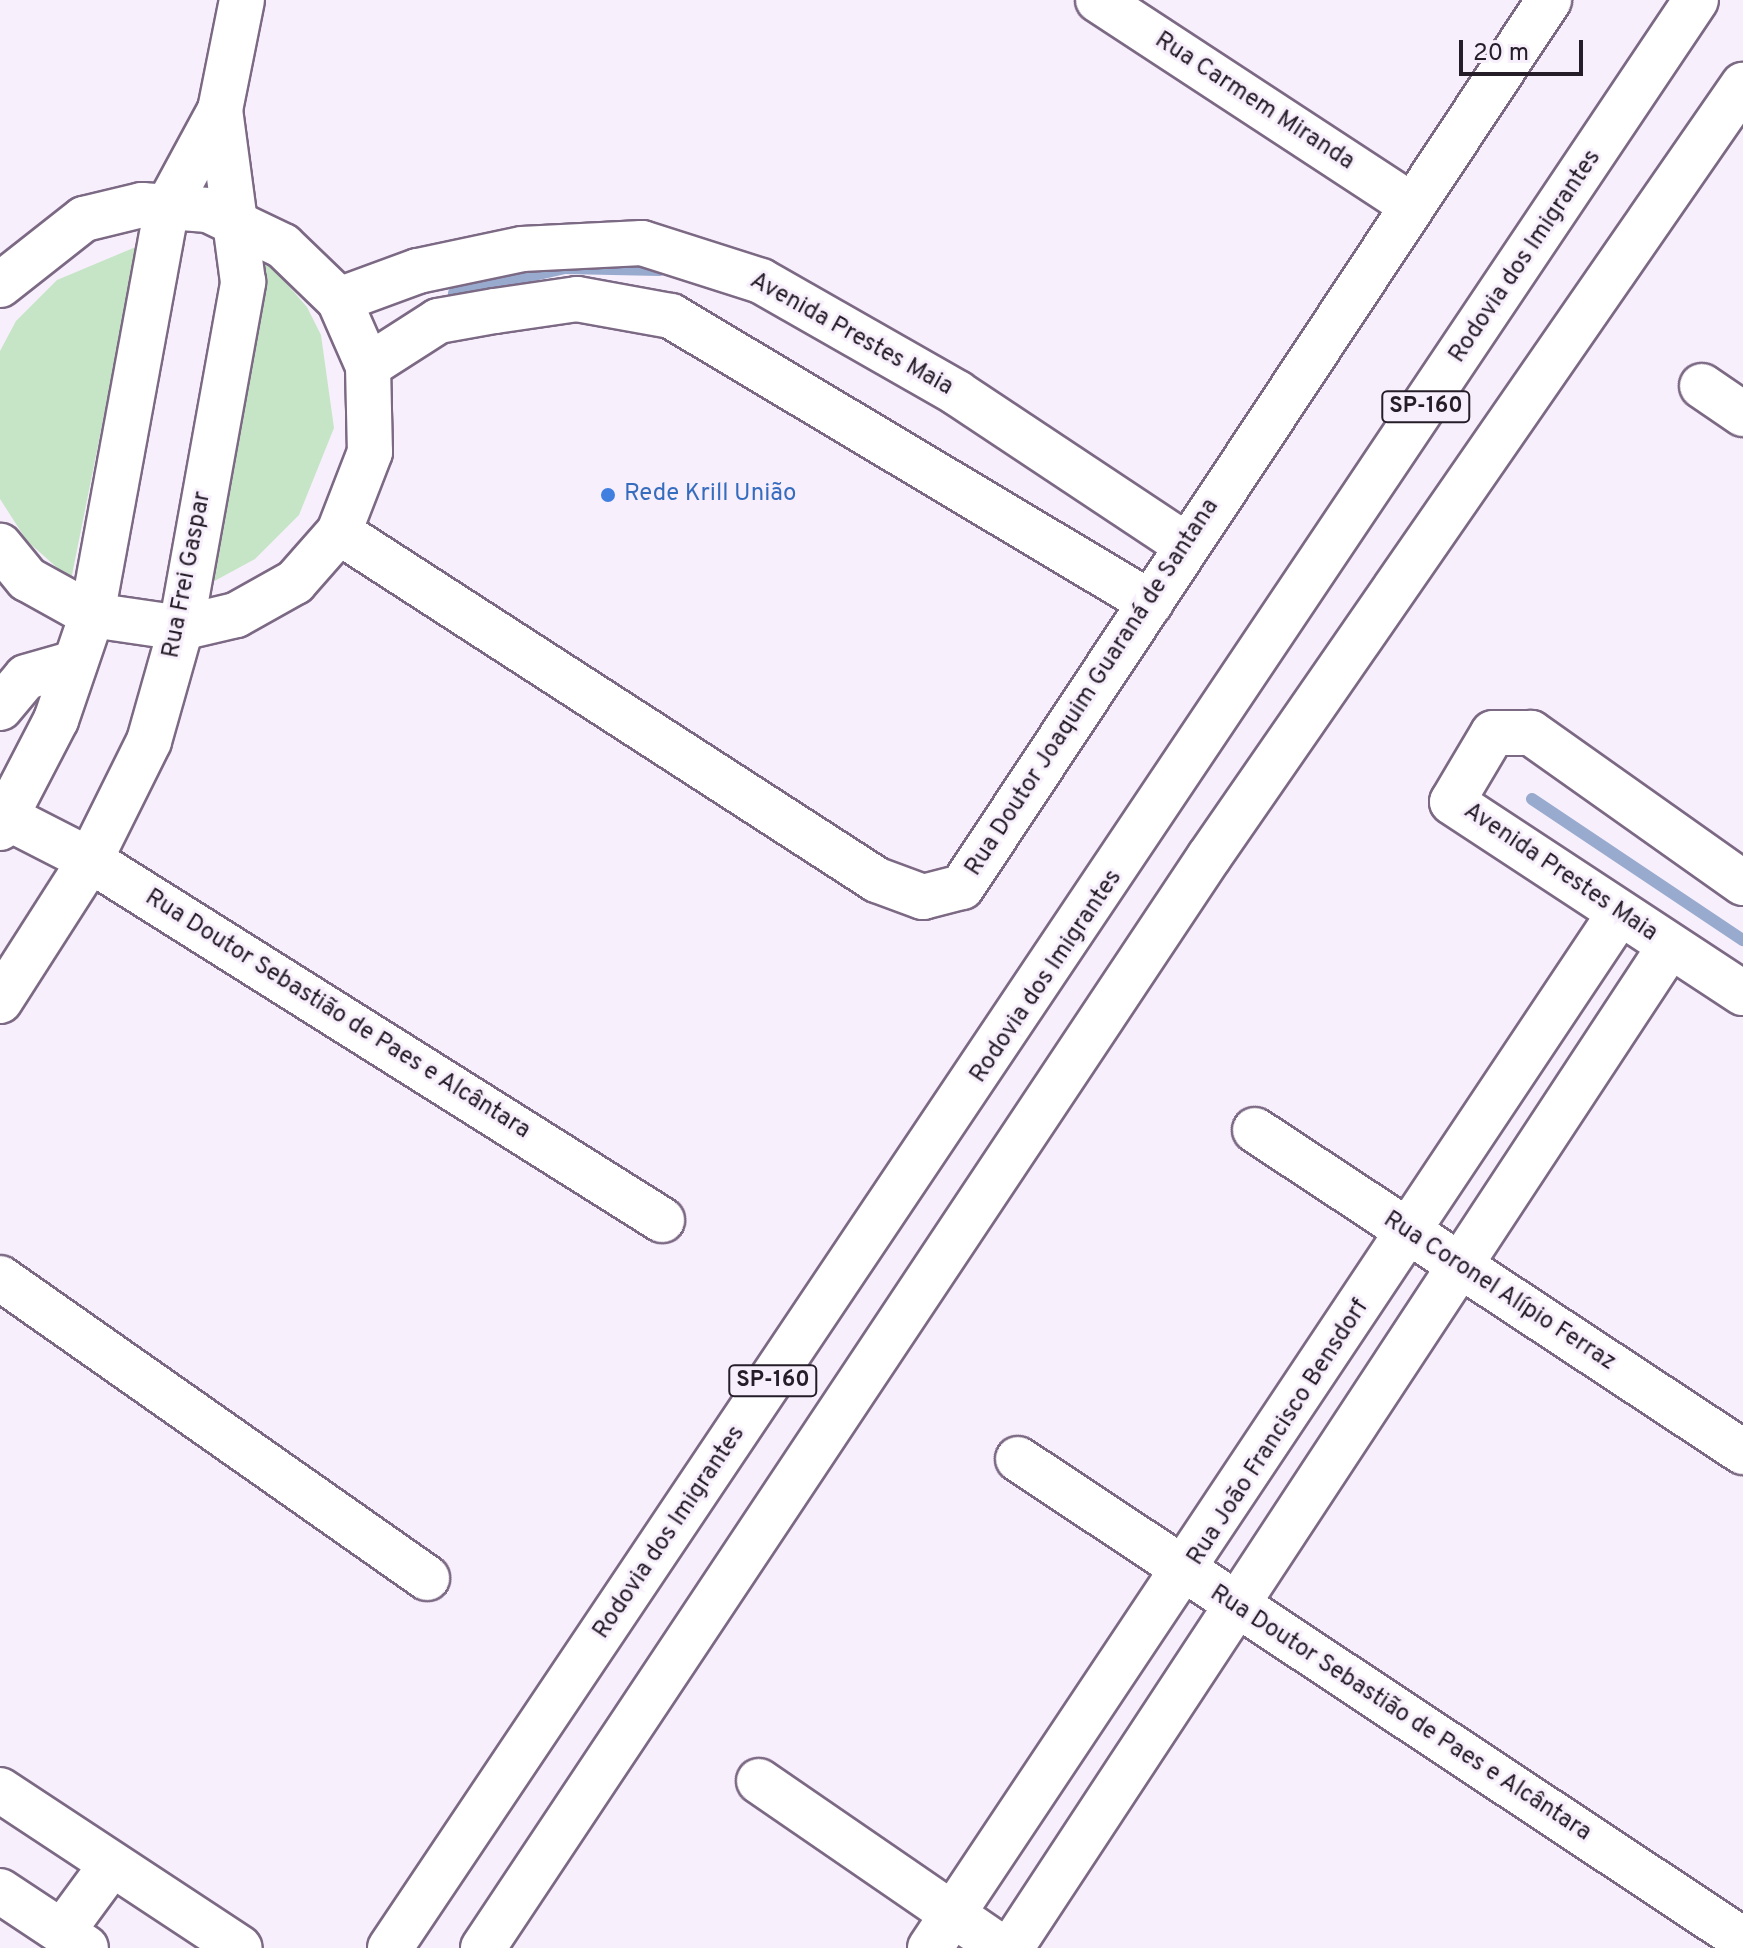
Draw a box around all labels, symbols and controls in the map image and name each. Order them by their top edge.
scale bar [1463,24,1587,74]
street label: Rua Carmem Miranda [1149,27,1359,177]
text: 20 m [1473,39,1529,69]
street label: Rodovia dos Imigrantes [1444,145,1608,369]
street label: Avenida Prestes Maia [744,267,958,403]
road number: SP-160 [1380,389,1472,425]
place label: Rede Krill União [624,481,796,509]
marker: Rede Krill União [599,486,617,504]
street label: Rua Frei Gaspar [158,489,218,661]
street label: Rua Doutor Joaquim Guaraná de Santana [960,494,1226,882]
street label: Avenida Prestes Maia [1458,797,1662,949]
street label: Rodovia dos Imigrantes [965,865,1129,1089]
street label: Rua Doutor Sebastião de Paes e Alcântara [139,884,535,1146]
street label: Rua Coronel Alípio Ferraz [1377,1206,1621,1378]
street label: Rua João Francisco Bensdorf [1182,1295,1376,1571]
road number: SP-160 [727,1363,819,1399]
street label: Rodovia dos Imigrantes [588,1421,752,1645]
street label: Rua Doutor Sebastião de Paes e Alcântara [1204,1580,1596,1848]

